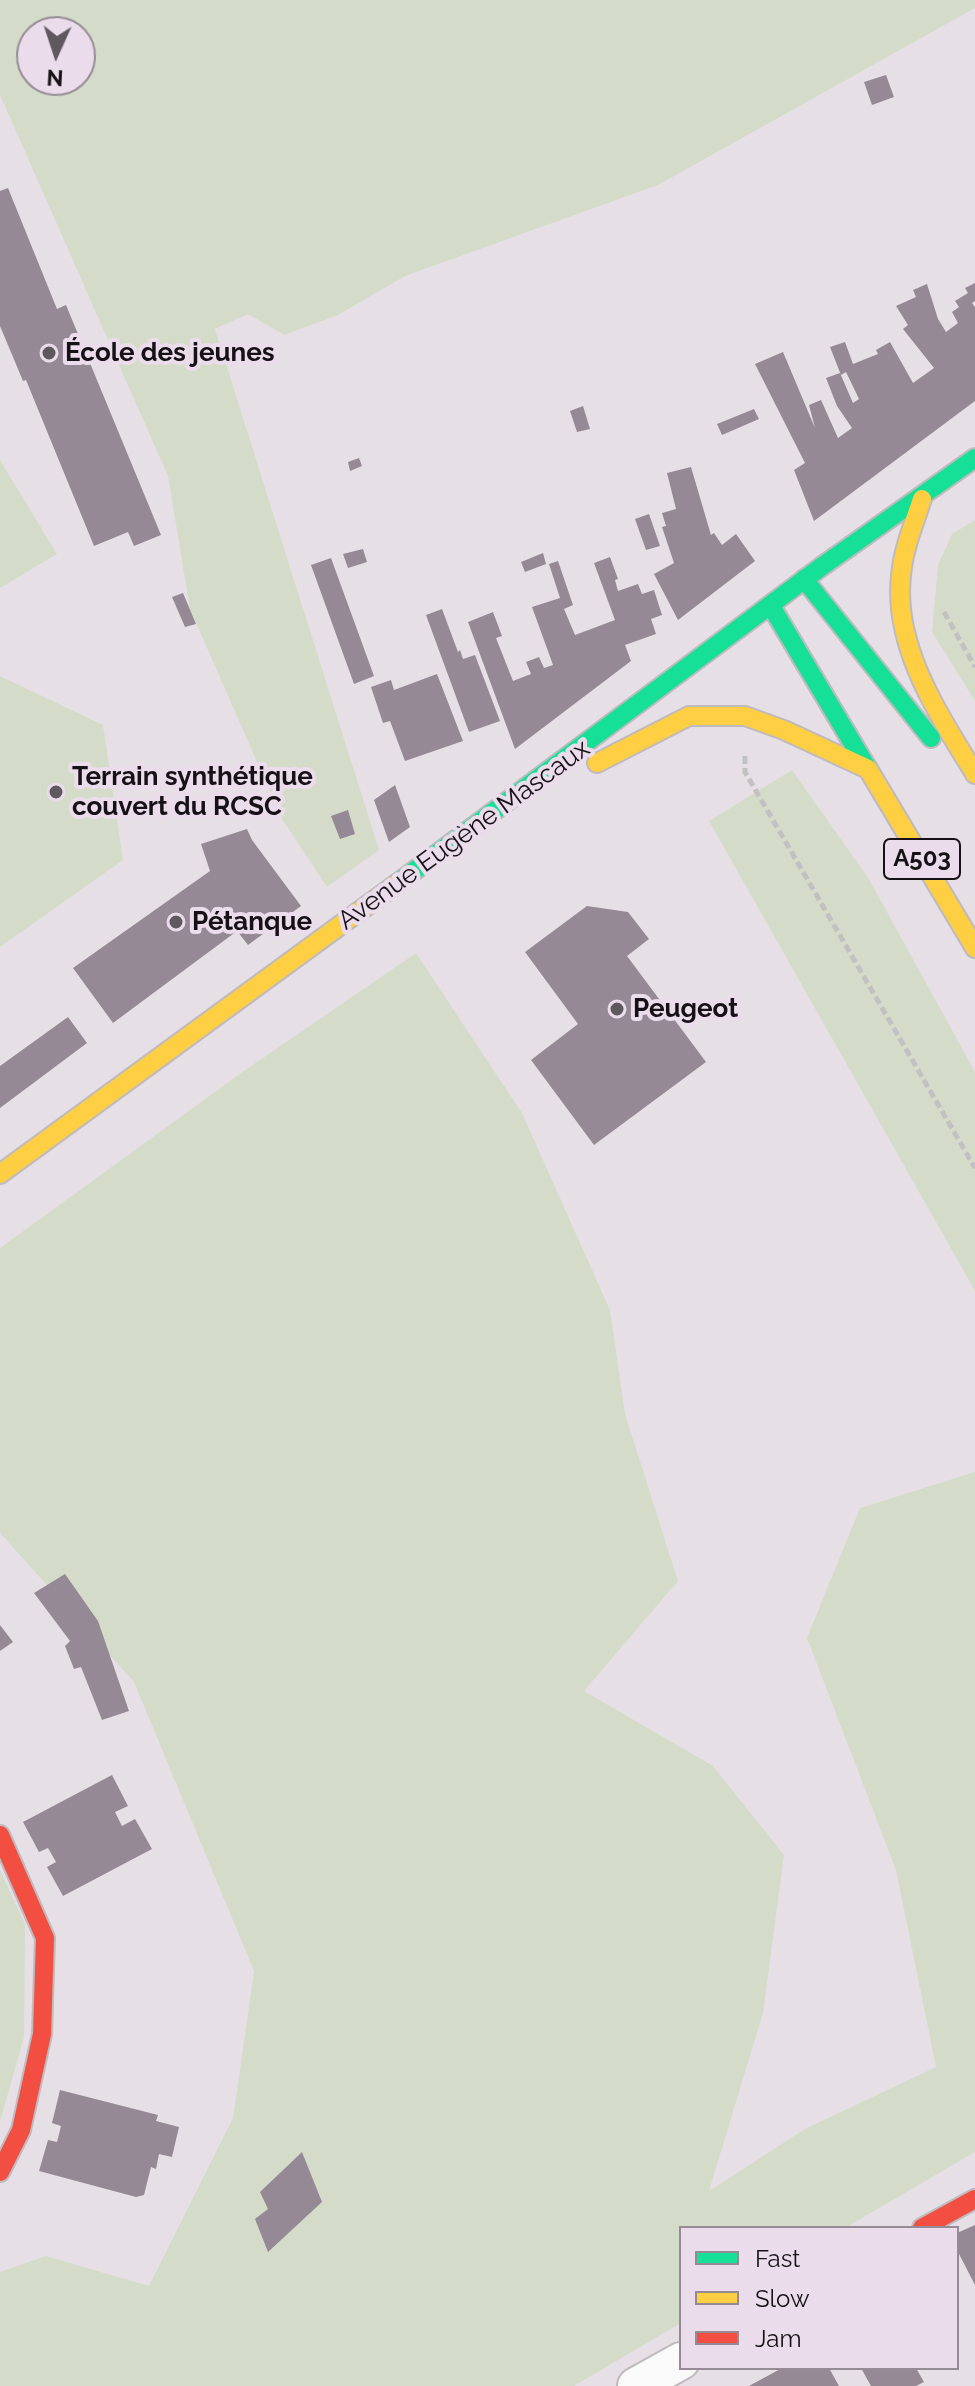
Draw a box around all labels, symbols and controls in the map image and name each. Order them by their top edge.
north arrow [16,16,96,96]
text: N [46,65,64,91]
place label: École des jeunes [65,337,275,369]
marker: École des jeunes [40,344,58,362]
street label: Avenue Eugène Mascaux [332,733,596,937]
place label: Terrain synthétique couvert du RCSC [72,761,313,822]
marker: Terrain synthétique couvert du RCSC [47,783,65,801]
road number: A503 [884,839,960,879]
place label: Pétanque [192,906,312,938]
marker: Pétanque [167,913,185,931]
place label: Peugeot [633,993,738,1025]
marker: Peugeot [608,1000,626,1018]
legend [679,2226,959,2370]
text: Fast [755,2244,800,2273]
text: Slow [755,2284,809,2313]
text: Jam [755,2324,801,2353]

